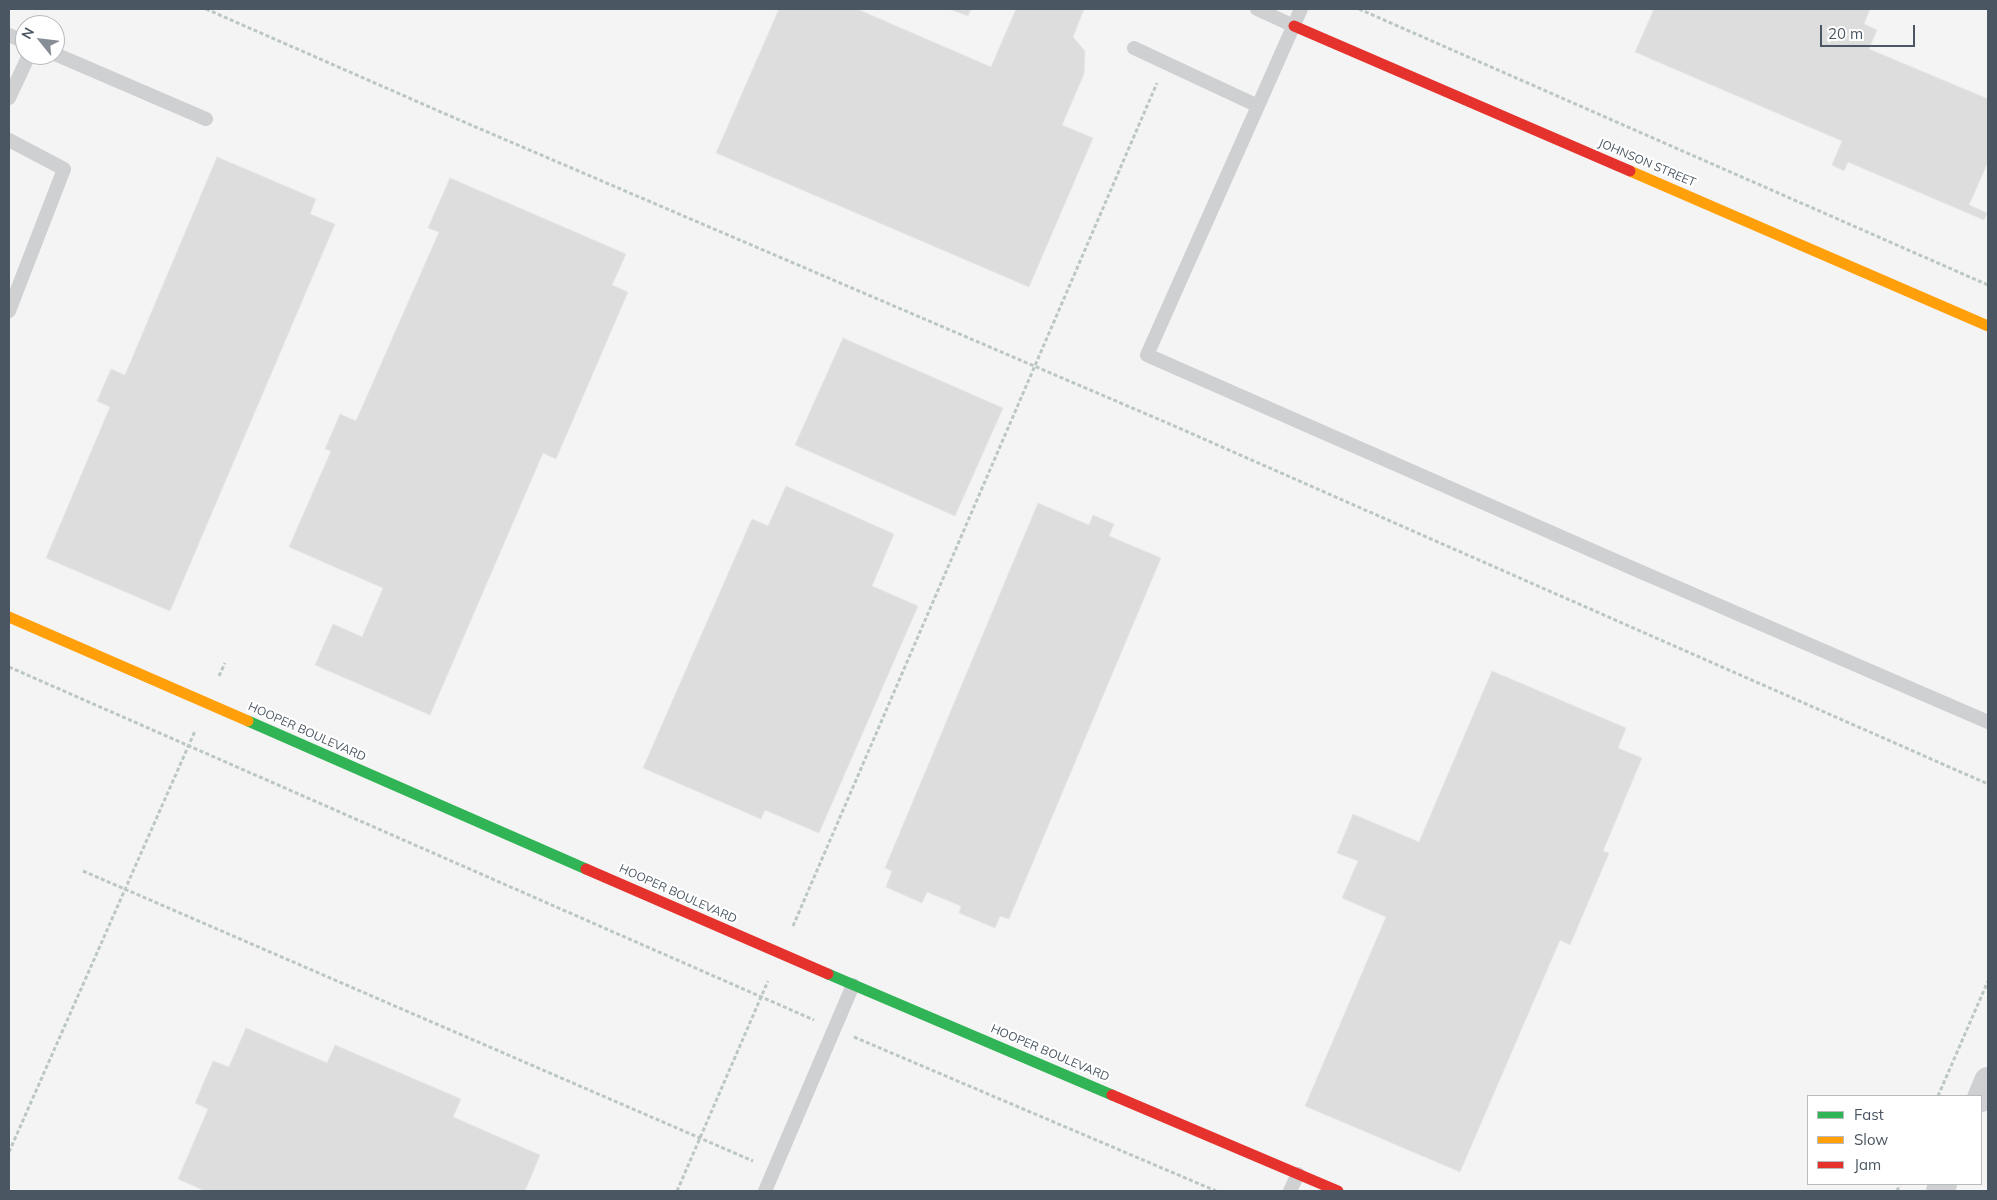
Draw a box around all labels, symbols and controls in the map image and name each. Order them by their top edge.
north arrow [15,15,65,65]
scale bar [1822,15,1917,47]
text: N [17,24,38,42]
text: 20 m [1828,24,1863,43]
street label: JOHNSON STREET [1596,136,1698,190]
street label: HOOPER BOULEVARD [246,699,368,765]
street label: HOOPER BOULEVARD [617,861,739,927]
street label: HOOPER BOULEVARD [988,1021,1112,1085]
legend [1807,1095,1982,1185]
text: Fast [1854,1105,1884,1124]
text: Slow [1854,1130,1888,1149]
text: Jam [1854,1155,1881,1174]

